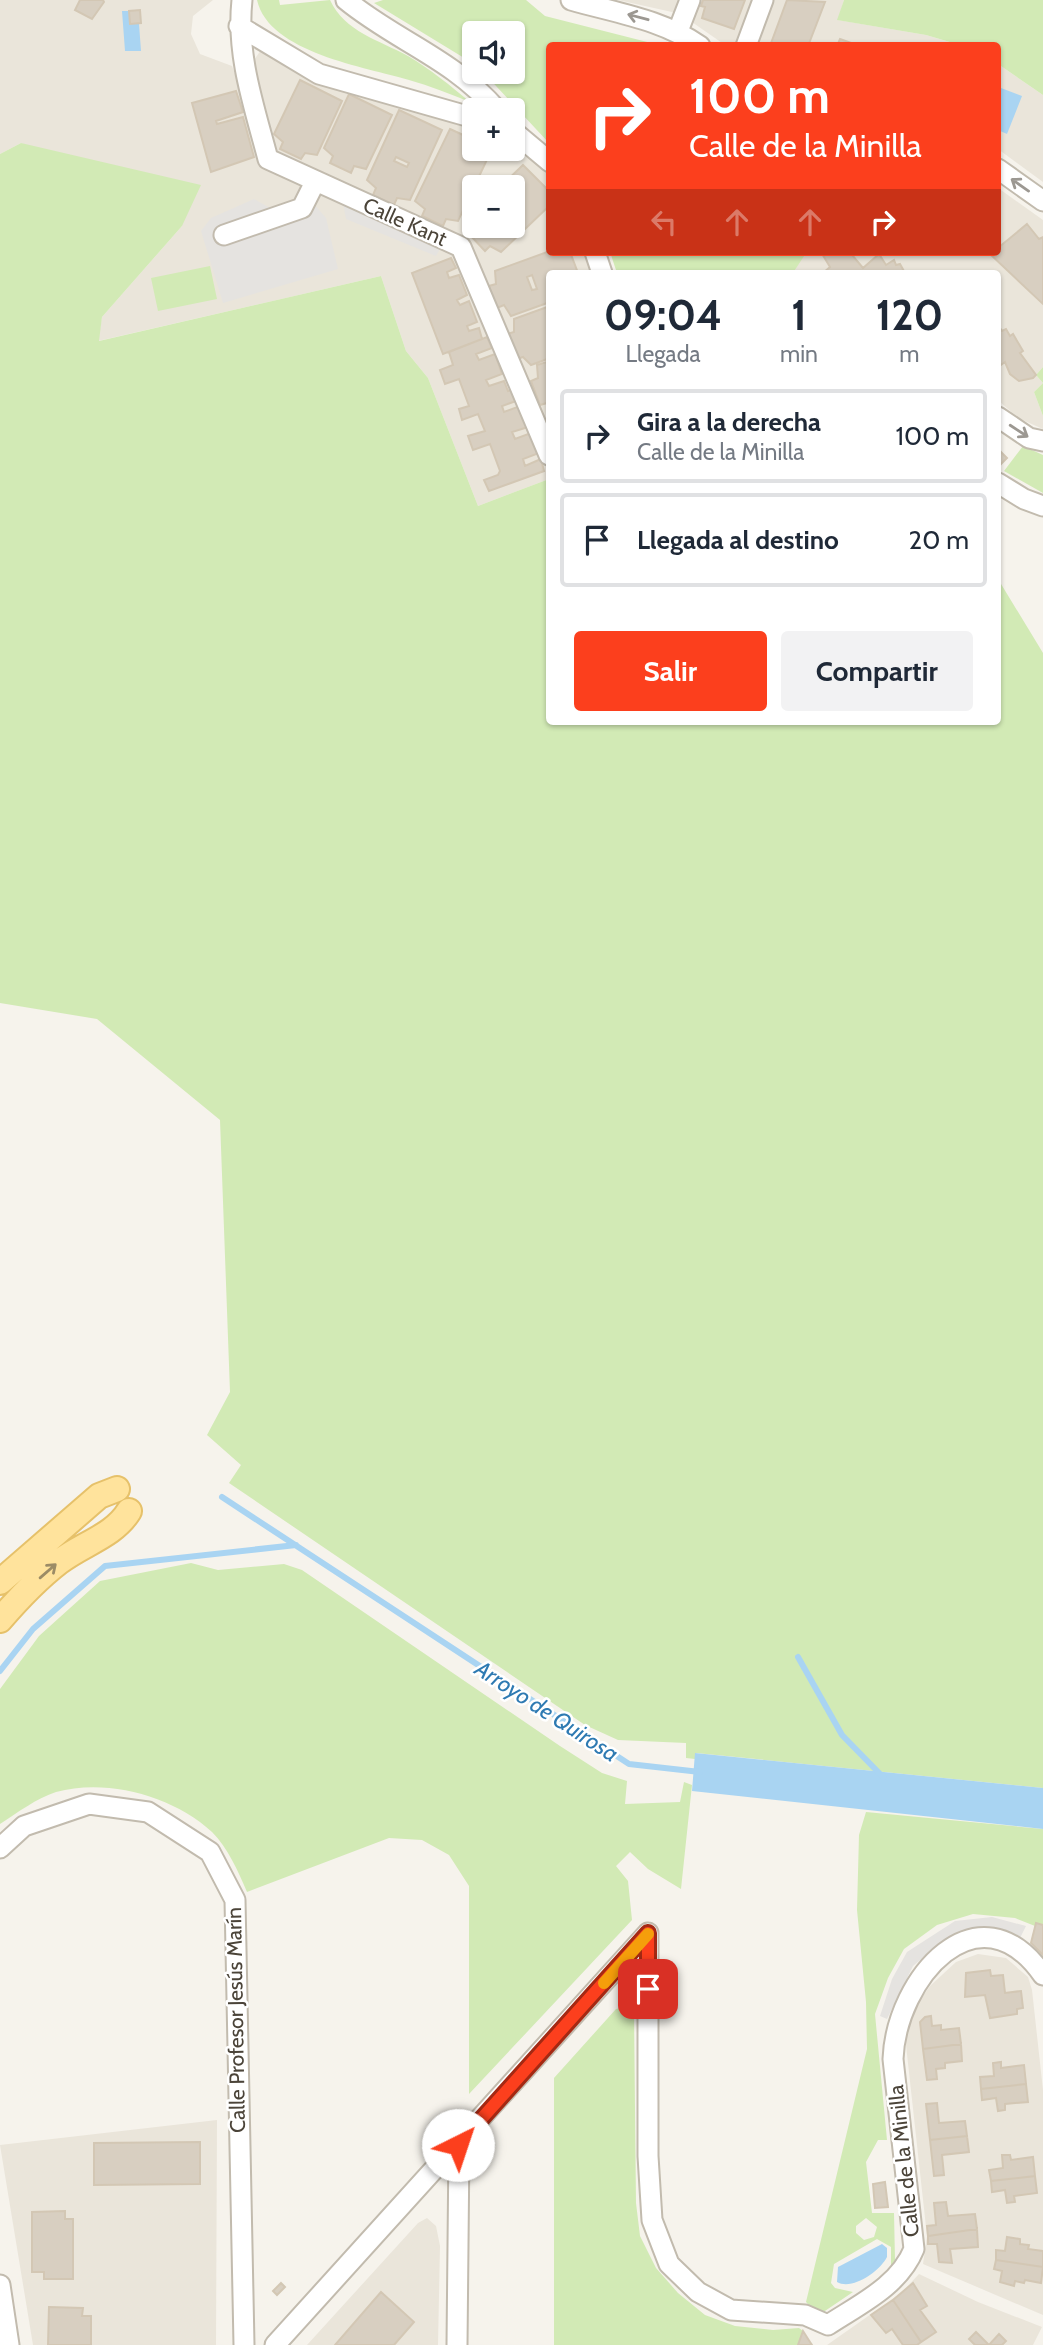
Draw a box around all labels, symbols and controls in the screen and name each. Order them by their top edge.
one-way arrow [627,10,649,23]
map controls [462,21,525,238]
button: sound [462,21,525,84]
text: 100 m [689,66,830,125]
icon: right [574,70,665,161]
button: + [462,98,525,161]
text: Calle de la Minilla [689,126,922,165]
button: − [462,175,525,238]
one-way arrow [1011,178,1030,192]
street label: Calle Kant [360,192,451,251]
icon: left [645,203,683,241]
icon: ahead [718,203,756,241]
icon: ahead [791,203,829,241]
icon: right [864,203,902,241]
text: 09:04 [604,289,722,341]
text: 1 [791,289,807,341]
text: 120 [876,289,943,341]
text: Llegada [626,340,700,368]
text: min [780,340,818,368]
text: m [899,340,920,368]
text: Gira a la derecha [637,406,821,438]
icon: right [578,417,616,455]
text: 100 m [896,420,969,452]
one-way arrow [1009,424,1029,438]
text: Calle de la Minilla [637,438,804,466]
icon: arrive [578,521,616,559]
text: Llegada al destino [637,524,839,556]
text: 20 m [909,524,969,556]
button: Salir [574,631,767,711]
button: Compartir [781,631,973,711]
one-way arrow [39,1563,57,1579]
water label: Arroyo de Quirosa [469,1654,624,1768]
street label: Calle Profesor Jesús Marín [221,1907,250,2133]
pin [618,1959,678,2019]
icon: arrive [629,1970,667,2008]
street label: Calle de la Minilla [883,2084,924,2238]
position arrow [421,2108,495,2182]

